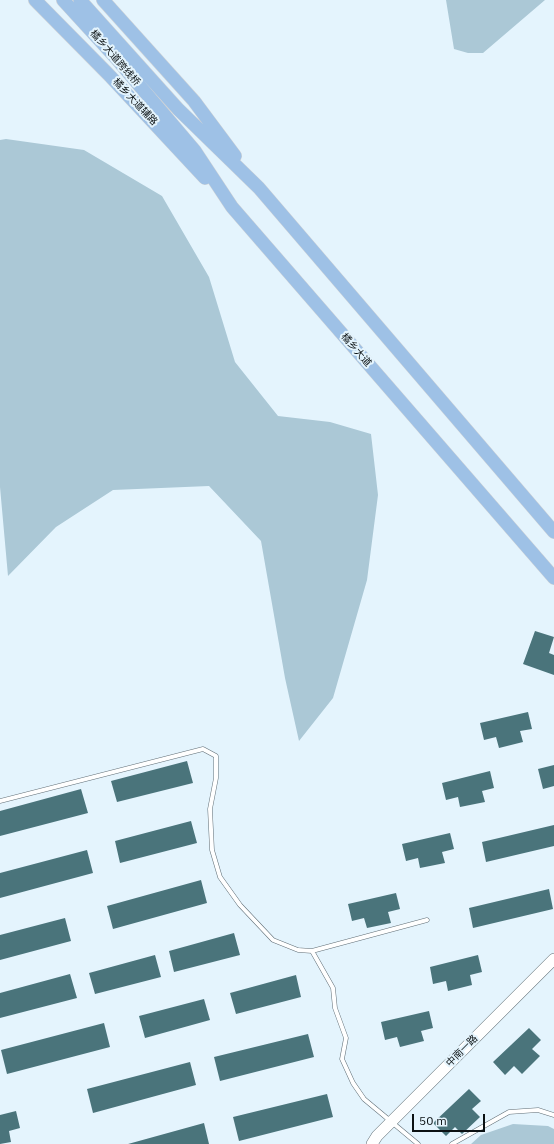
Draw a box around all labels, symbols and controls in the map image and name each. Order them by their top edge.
street label: 橘乡大道跨线桥 [88,28,142,88]
street label: 橘乡大道辅路 [110,76,160,128]
street label: 橘乡大道 [338,331,374,369]
street label: 中南一路 [444,1033,480,1069]
scale bar [414,1106,487,1132]
text: 50 m [419,1113,447,1128]

